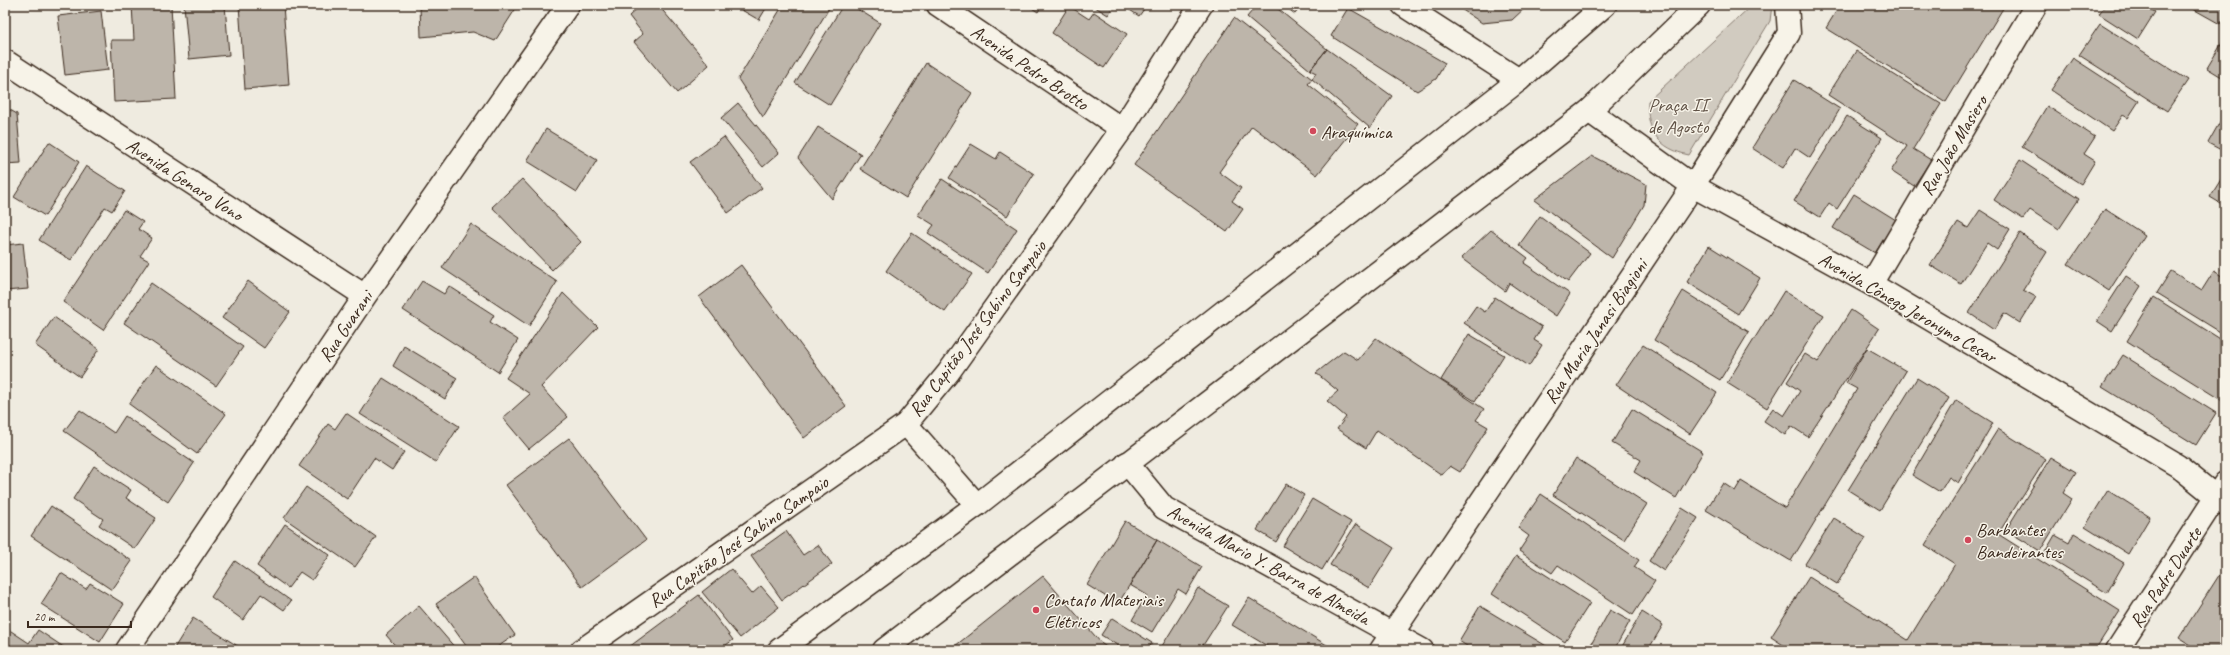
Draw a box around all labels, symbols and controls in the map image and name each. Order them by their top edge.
street label: Avenida Pedro Brotto [966,20,1094,117]
street label: Rua João Masiero [1915,89,1994,200]
park label: Praça II de Agosto [1648,93,1712,139]
place label: Araquímica [1321,120,1393,144]
marker: Araquímica [1308,126,1318,136]
street label: Avenida Genaro Vono [122,133,249,228]
street label: Rua Capitão José Sabino Sampaio [904,235,1053,421]
street label: Avenida Cônego Jeronymo Cesar [1814,247,2002,369]
street label: Rua Maria Janasi Biagioni [1539,253,1654,408]
street label: Rua Guarani [313,285,380,367]
street label: Rua Capitão José Sabino Sampaio [644,470,834,613]
street label: Avenida Mario Y. Barra de Almeida [1163,499,1376,632]
place label: Barbantes Bandeirantes [1976,518,2064,564]
street label: Rua Padre Duarte [2124,521,2208,632]
marker: Barbantes Bandeirantes [1963,535,1973,545]
place label: Contato Materiais Elétricos [1044,588,1164,634]
scale bar [28,603,131,629]
marker: Contato Materiais Elétricos [1031,605,1041,615]
text: 20 m [34,609,56,625]

